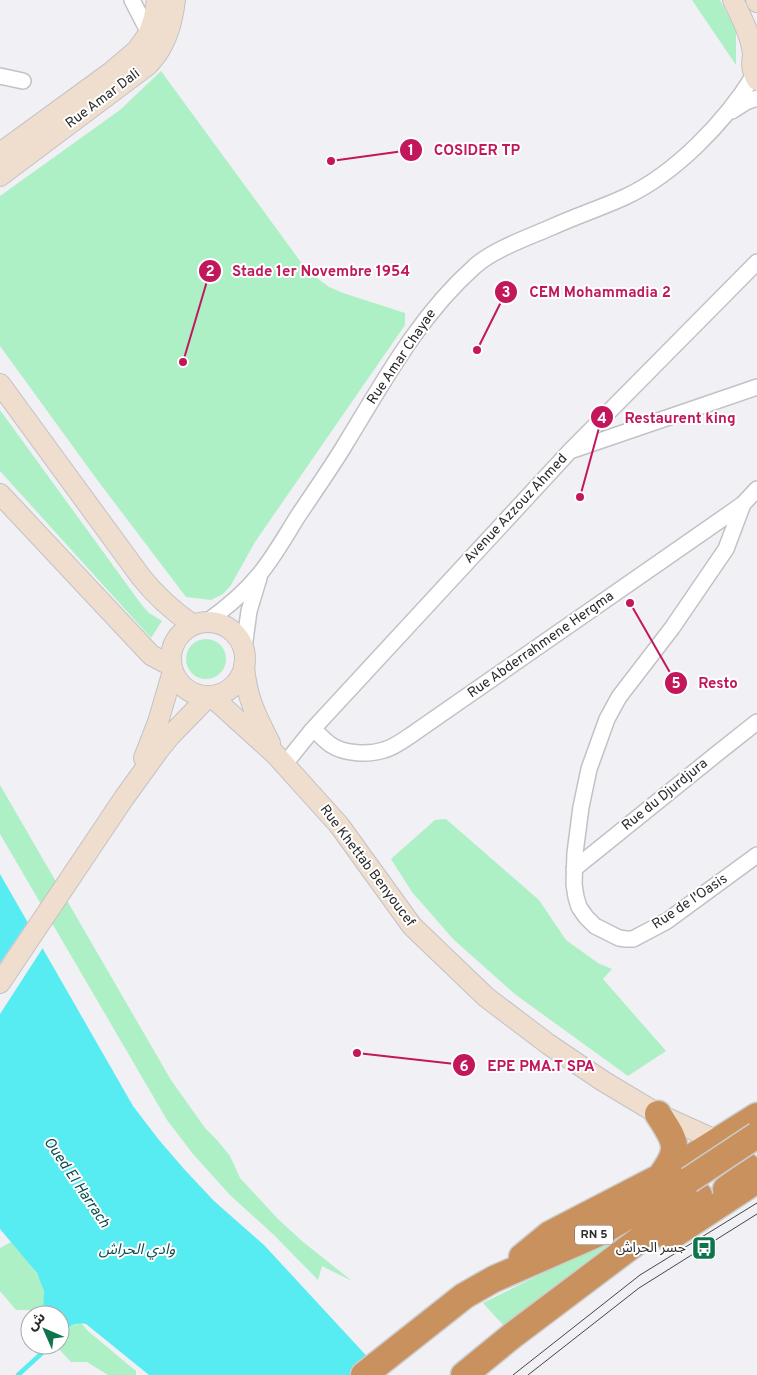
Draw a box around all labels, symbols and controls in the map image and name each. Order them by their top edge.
street label: Rue Amar Dali [62,65,144,133]
callout: COSIDER TP [399,135,530,165]
text: 1 [408,142,414,161]
text: COSIDER TP [434,142,521,161]
callout: Stade 1er Novembre 1954 [197,256,420,286]
text: 2 [205,263,215,282]
text: Stade 1er Novembre 1954 [232,263,410,282]
callout: CEM Mohammadia 2 [494,277,681,307]
text: 3 [502,284,511,303]
text: CEM Mohammadia 2 [529,284,671,303]
street label: Rue Amar Chayae [364,306,440,408]
callout: Restaurent king [589,402,745,432]
text: 4 [597,410,607,429]
text: Restaurent king [624,410,736,429]
street label: Avenue Azzouz Ahmed [461,451,571,567]
street label: Rue Abderrahmene Hergma [465,588,617,702]
callout: Resto [663,668,748,698]
text: 5 [671,675,681,694]
text: Resto [698,675,738,694]
street label: Rue du Djurdjura [619,755,711,835]
street label: Rue Khettab Benyoucef [316,802,419,930]
street label: Rue de l'Oasis [649,871,731,933]
callout: EPE PMA.T SPA [452,1050,604,1080]
text: 6 [459,1058,469,1077]
text: EPE PMA.T SPA [487,1058,595,1077]
water label: Oued El Harrach [39,1134,113,1232]
road number: RN 5 [575,1226,613,1244]
bus stop icon: جسر الحراش [691,1235,717,1261]
place label: جسر الحراش [616,1240,686,1257]
water label: وادي الحراش [99,1241,176,1260]
north arrow [20,1305,70,1355]
text: ش [24,1309,50,1335]

